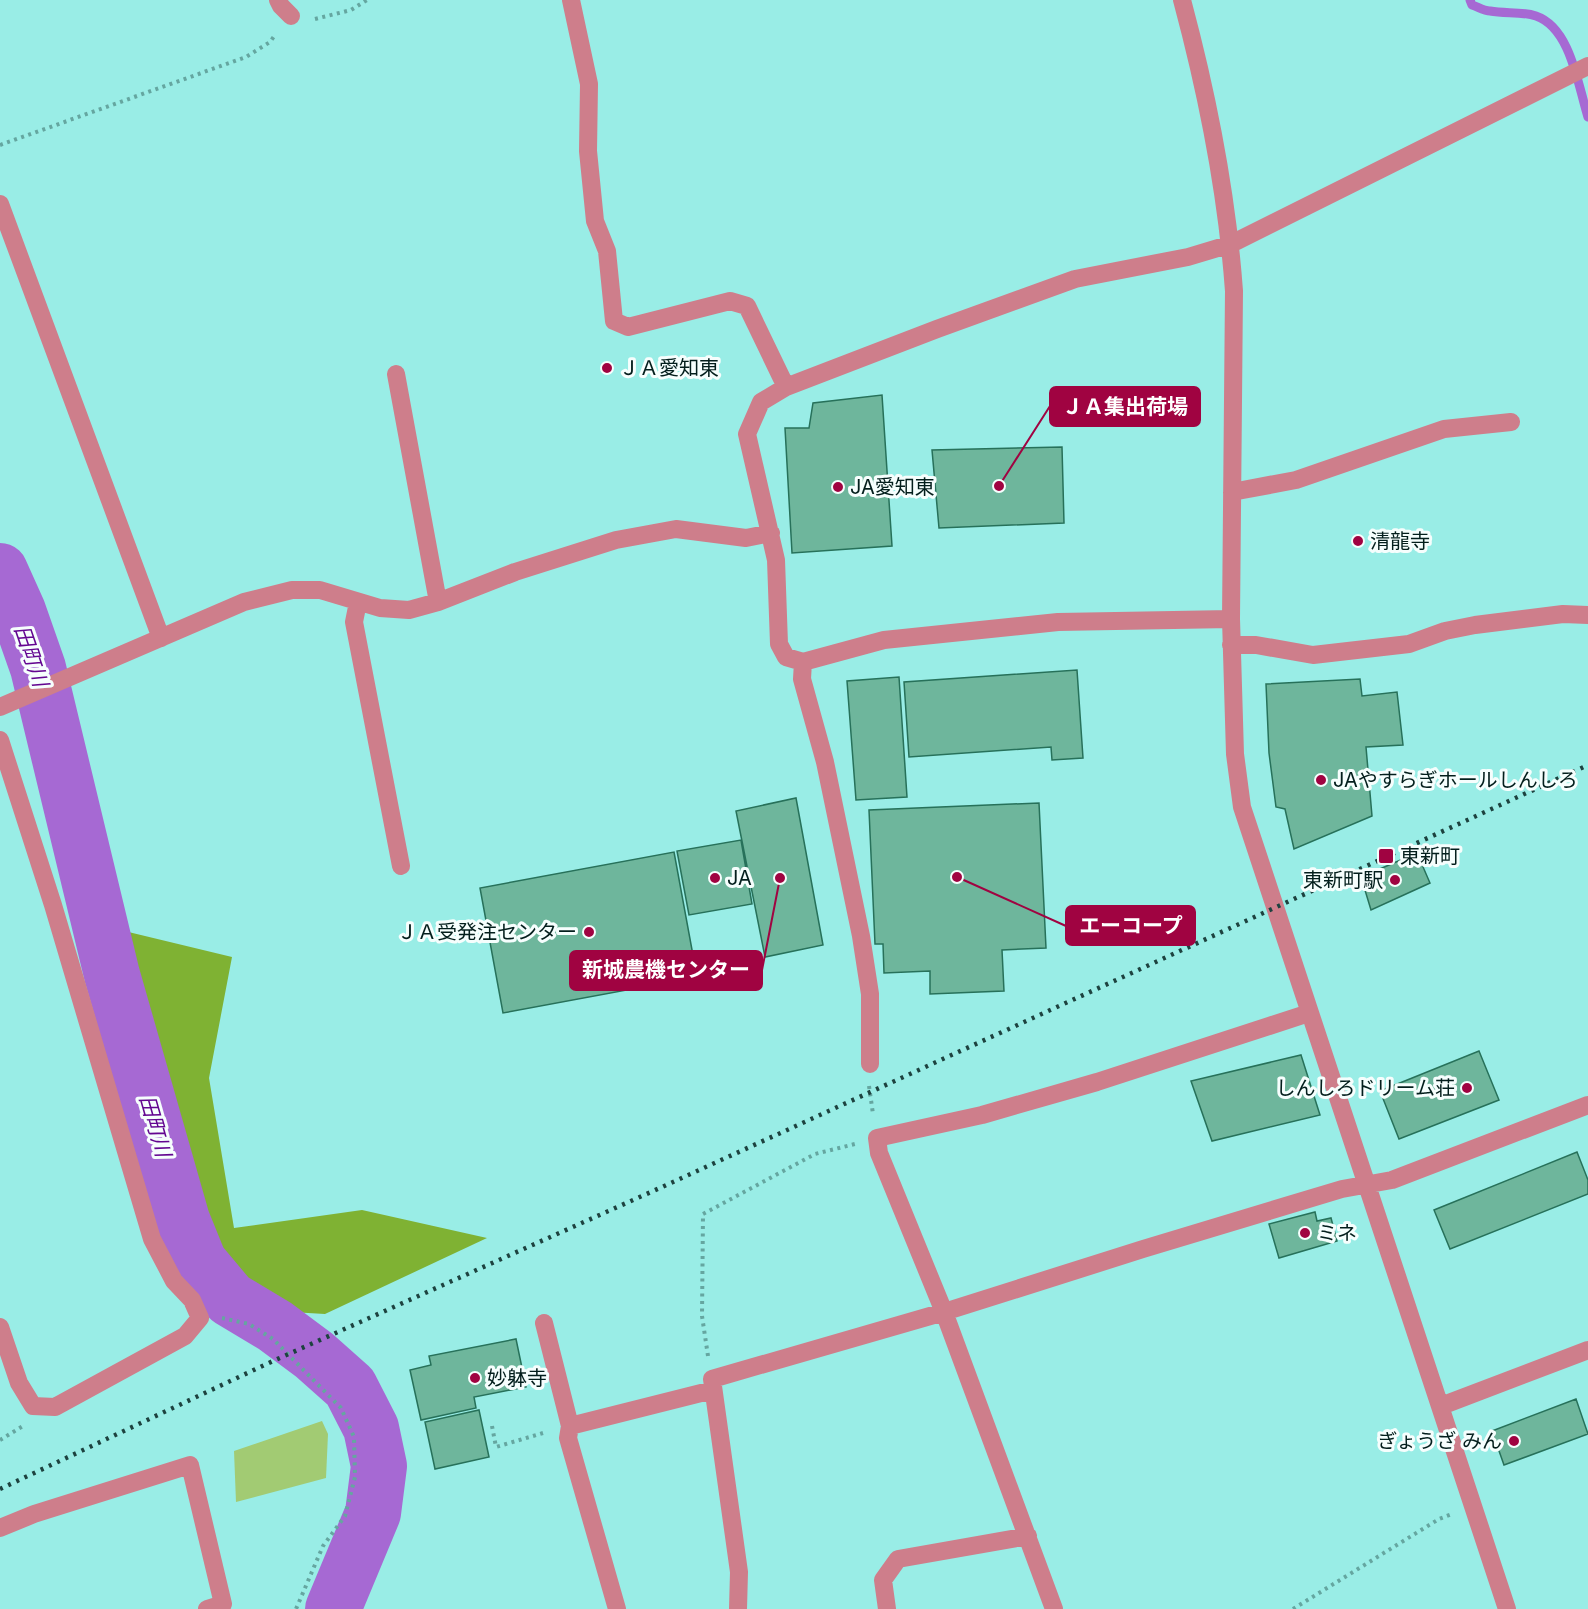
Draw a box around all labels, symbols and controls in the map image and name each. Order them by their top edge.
place label: ＪＡ愛知東 [619,356,719,380]
marker: ＪＡ愛知東 [600,361,614,375]
callout: ＪＡ集出荷場 [1050,387,1200,426]
text: ＪＡ集出荷場 [1062,394,1188,419]
place label: JA愛知東 [850,475,935,499]
marker: JA愛知東 [831,480,845,494]
place label: 清龍寺 [1370,529,1430,553]
marker: 清龍寺 [1351,534,1365,548]
water label: 田町川 [9,622,54,692]
place label: JAやすらぎホールしんしろ [1333,768,1578,792]
marker: JAやすらぎホールしんしろ [1314,773,1328,787]
place label: 東新町 [1400,844,1460,868]
marker: 東新町 [1377,847,1395,865]
place label: JA [727,866,752,890]
place label: 東新町駅 [1303,868,1383,892]
marker: JA [708,871,722,885]
marker: 東新町駅 [1388,873,1402,887]
callout: エーコープ [1066,906,1195,945]
text: エーコープ [1079,913,1183,938]
place label: ＪＡ受発注センター [397,920,577,944]
marker: ＪＡ受発注センター [582,925,596,939]
callout: 新城農機センター [570,951,762,990]
text: 新城農機センター [582,957,750,982]
place label: しんしろドリーム荘 [1276,1076,1455,1100]
marker: しんしろドリーム荘 [1460,1081,1474,1095]
water label: 田町川 [135,1092,177,1162]
place label: ミネ [1317,1221,1357,1245]
marker: ミネ [1298,1226,1312,1240]
place label: 妙躰寺 [487,1366,547,1390]
marker: 妙躰寺 [468,1371,482,1385]
place label: ぎょうざ みん [1377,1429,1502,1453]
marker: ぎょうざ みん [1507,1434,1521,1448]

